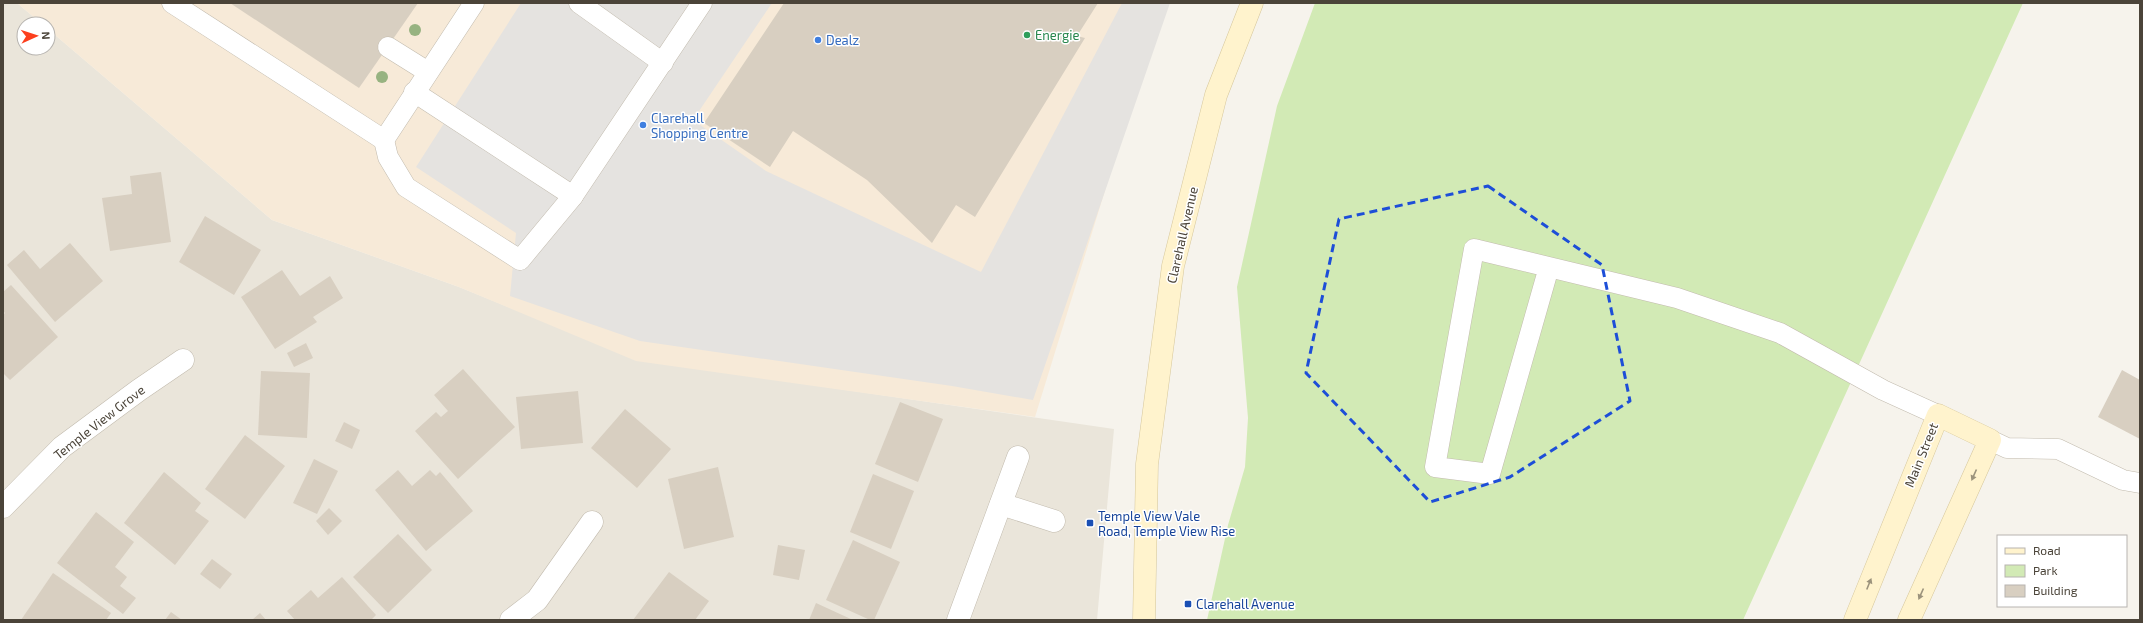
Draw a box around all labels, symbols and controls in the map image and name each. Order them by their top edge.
north arrow [16,16,56,56]
place label: Energie [1035,27,1079,43]
marker: Energie [1022,30,1032,40]
text: N [40,31,53,40]
place label: Dealz [826,32,859,48]
marker: Dealz [813,35,823,45]
place label: Clarehall Shopping Centre [651,110,748,141]
marker: Clarehall Shopping Centre [638,120,648,130]
street label: Clarehall Avenue [1163,185,1201,285]
street label: Temple View Grove [50,381,148,463]
street label: Main Street [1901,420,1941,490]
one-way arrow [1971,470,1977,481]
place label: Temple View Vale Road, Temple View Rise [1098,508,1235,539]
marker: Temple View Vale Road, Temple View Rise [1085,518,1095,528]
legend [1997,535,2127,607]
text: Road [2033,543,2061,557]
text: Park [2033,563,2058,577]
one-way arrow [1867,577,1873,589]
text: Building [2033,583,2078,597]
one-way arrow [1918,588,1924,600]
place label: Clarehall Avenue [1196,596,1295,612]
marker: Clarehall Avenue [1183,599,1193,609]

